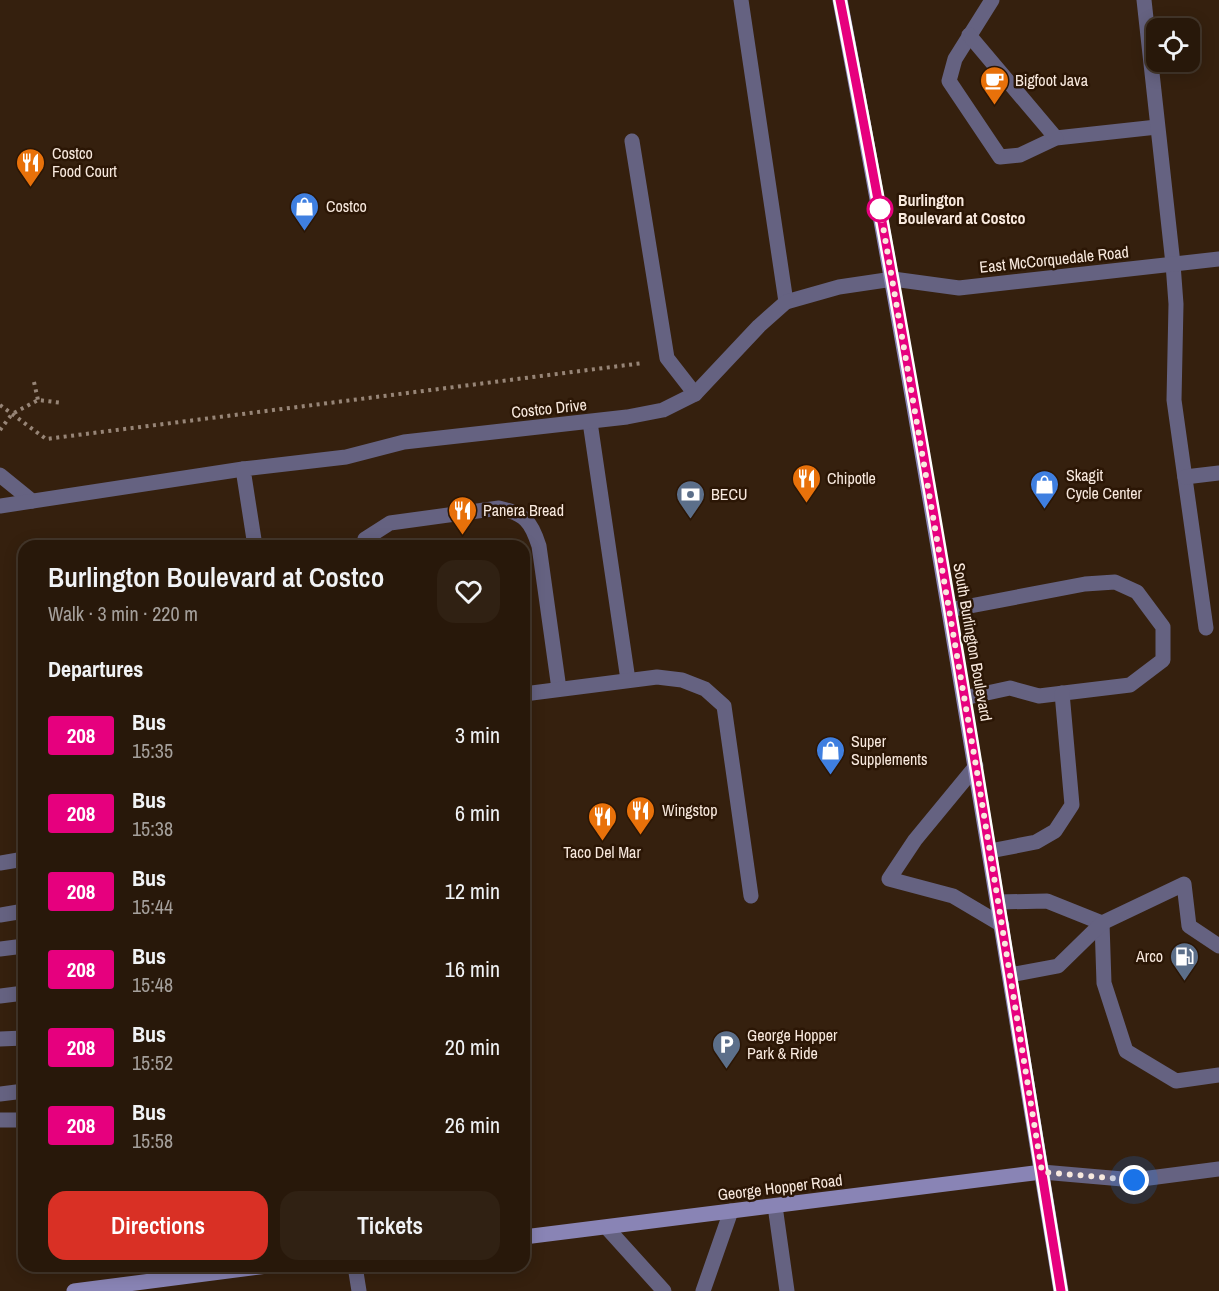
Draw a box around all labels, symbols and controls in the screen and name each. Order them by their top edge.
map controls [1146,18,1200,72]
button: locate [1146,18,1200,72]
cafe icon: Bigfoot Java [978,64,1010,106]
place label: Bigfoot Java [1015,69,1089,91]
place label: Costco Food Court [52,142,117,182]
restaurant icon: Costco Food Court [15,146,47,188]
place label: Burlington Boulevard at Costco [898,189,1026,229]
shop icon: Costco [289,190,321,232]
place label: Costco [326,195,367,217]
marker: Burlington Boulevard at Costco [867,196,893,222]
street label: East McCorquedale Road [978,240,1130,278]
street label: Costco Drive [510,393,588,423]
restaurant icon: Chipotle [790,462,822,504]
place label: Skagit Cycle Center [1066,464,1142,504]
place label: Chipotle [827,467,876,489]
shop icon: Skagit Cycle Center [1029,468,1061,510]
bank icon: BECU [674,478,706,520]
place label: BECU [711,483,747,505]
restaurant icon: Panera Bread [446,494,478,536]
place label: Panera Bread [483,499,564,521]
text: Burlington Boulevard at Costco [48,558,384,596]
button: heart [437,560,500,623]
street label: South Burlington Boulevard [948,561,998,723]
text: Walk · 3 min · 220 m [48,600,198,627]
text: Departures [48,654,143,684]
text: Bus [132,707,166,737]
text: 3 min [455,720,500,750]
text: 208 [67,721,95,750]
place label: Super Supplements [851,730,928,770]
shop icon: Super Supplements [814,734,846,776]
text: 15:35 [132,737,173,764]
text: Bus [132,785,166,815]
restaurant icon: Wingstop [625,794,657,836]
text: 6 min [455,798,500,828]
text: 208 [67,799,95,828]
place label: Wingstop [662,799,717,821]
restaurant icon: Taco Del Mar [586,800,618,842]
text: 15:38 [132,815,173,842]
place label: Taco Del Mar [563,841,641,863]
text: Bus [132,863,166,893]
text: 12 min [445,876,500,906]
text: 208 [67,877,95,906]
text: 15:44 [132,893,173,920]
fuel station icon: Arco [1168,940,1200,982]
text: Bus [132,941,166,971]
place label: Arco [1135,945,1163,967]
text: 16 min [445,954,500,984]
text: 208 [67,955,95,984]
text: 15:48 [132,971,173,998]
text: Bus [132,1019,166,1049]
place label: George Hopper Park & Ride [747,1024,838,1064]
parking icon: George Hopper Park & Ride [710,1028,742,1070]
text: 20 min [445,1032,500,1062]
text: 208 [67,1033,95,1062]
text: 15:52 [132,1049,173,1076]
text: Bus [132,1097,166,1127]
text: 26 min [445,1110,500,1140]
text: 208 [67,1111,95,1140]
text: 15:58 [132,1127,173,1154]
your location [1119,1165,1149,1195]
street label: George Hopper Road [716,1168,844,1206]
button: Directions [48,1191,268,1260]
button: Tickets [280,1191,500,1260]

